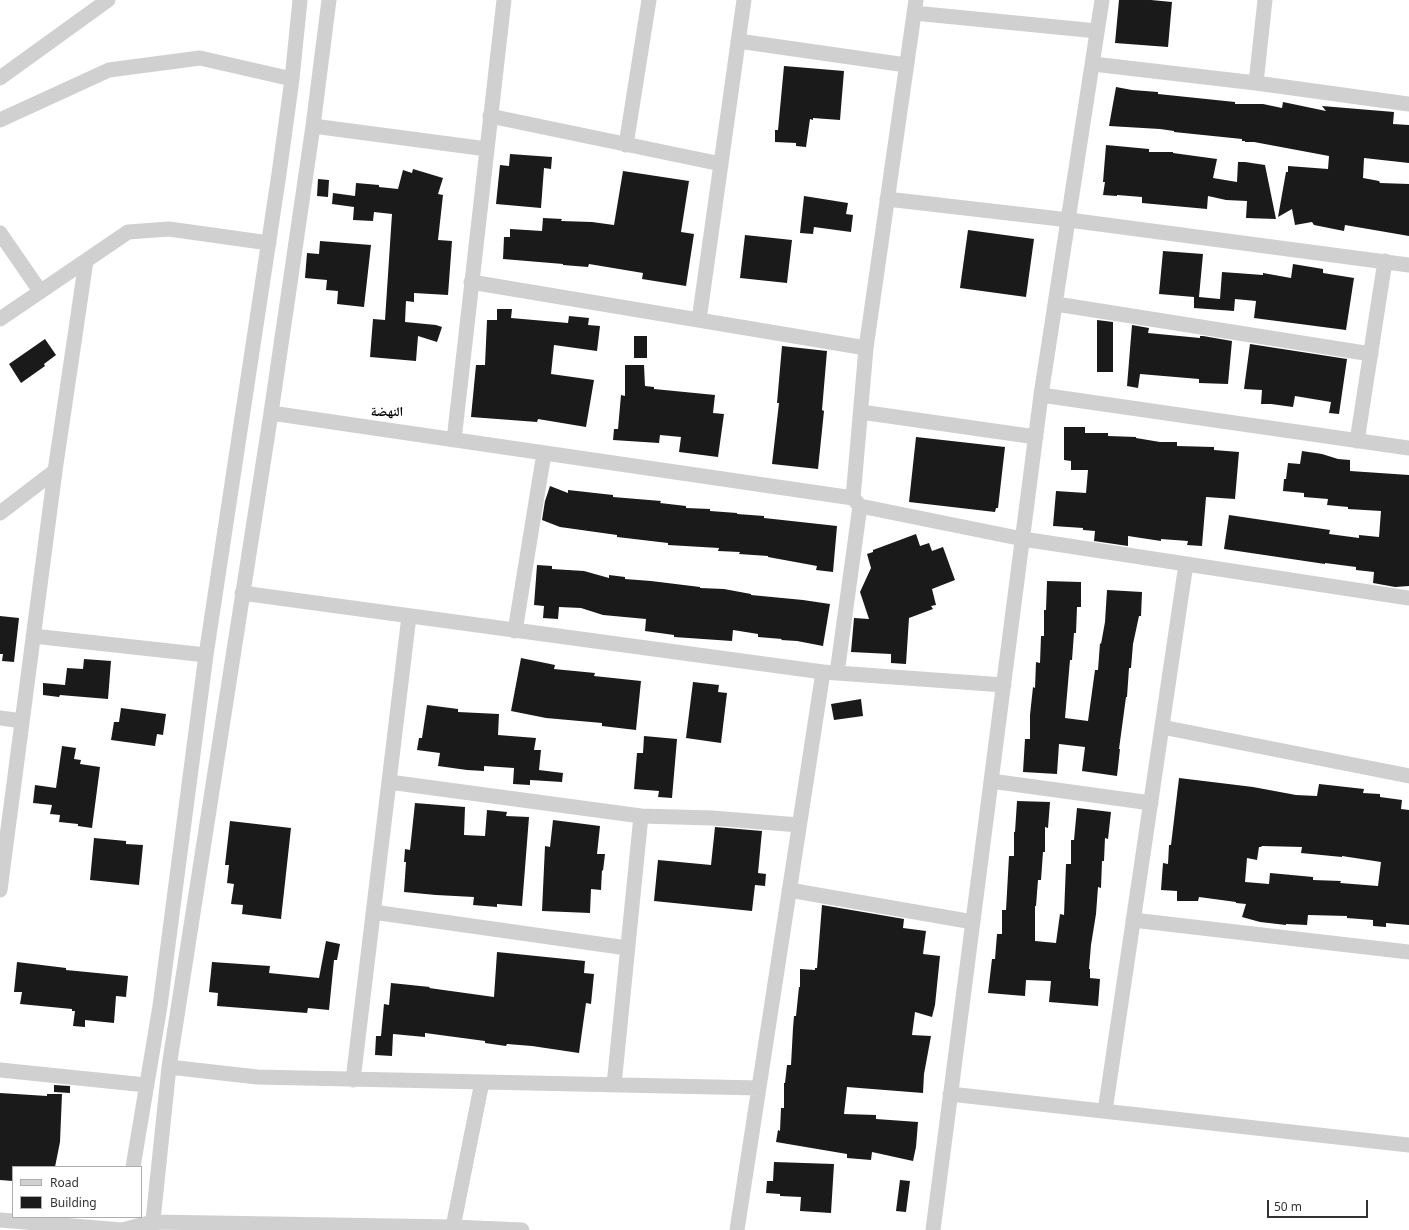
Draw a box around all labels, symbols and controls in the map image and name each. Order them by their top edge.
district label: النهضة [371,404,403,420]
legend [12,1166,142,1218]
text: Road [50,1174,79,1191]
scale bar [1269,1192,1370,1218]
text: Building [50,1194,97,1211]
text: 50 m [1274,1198,1302,1215]

